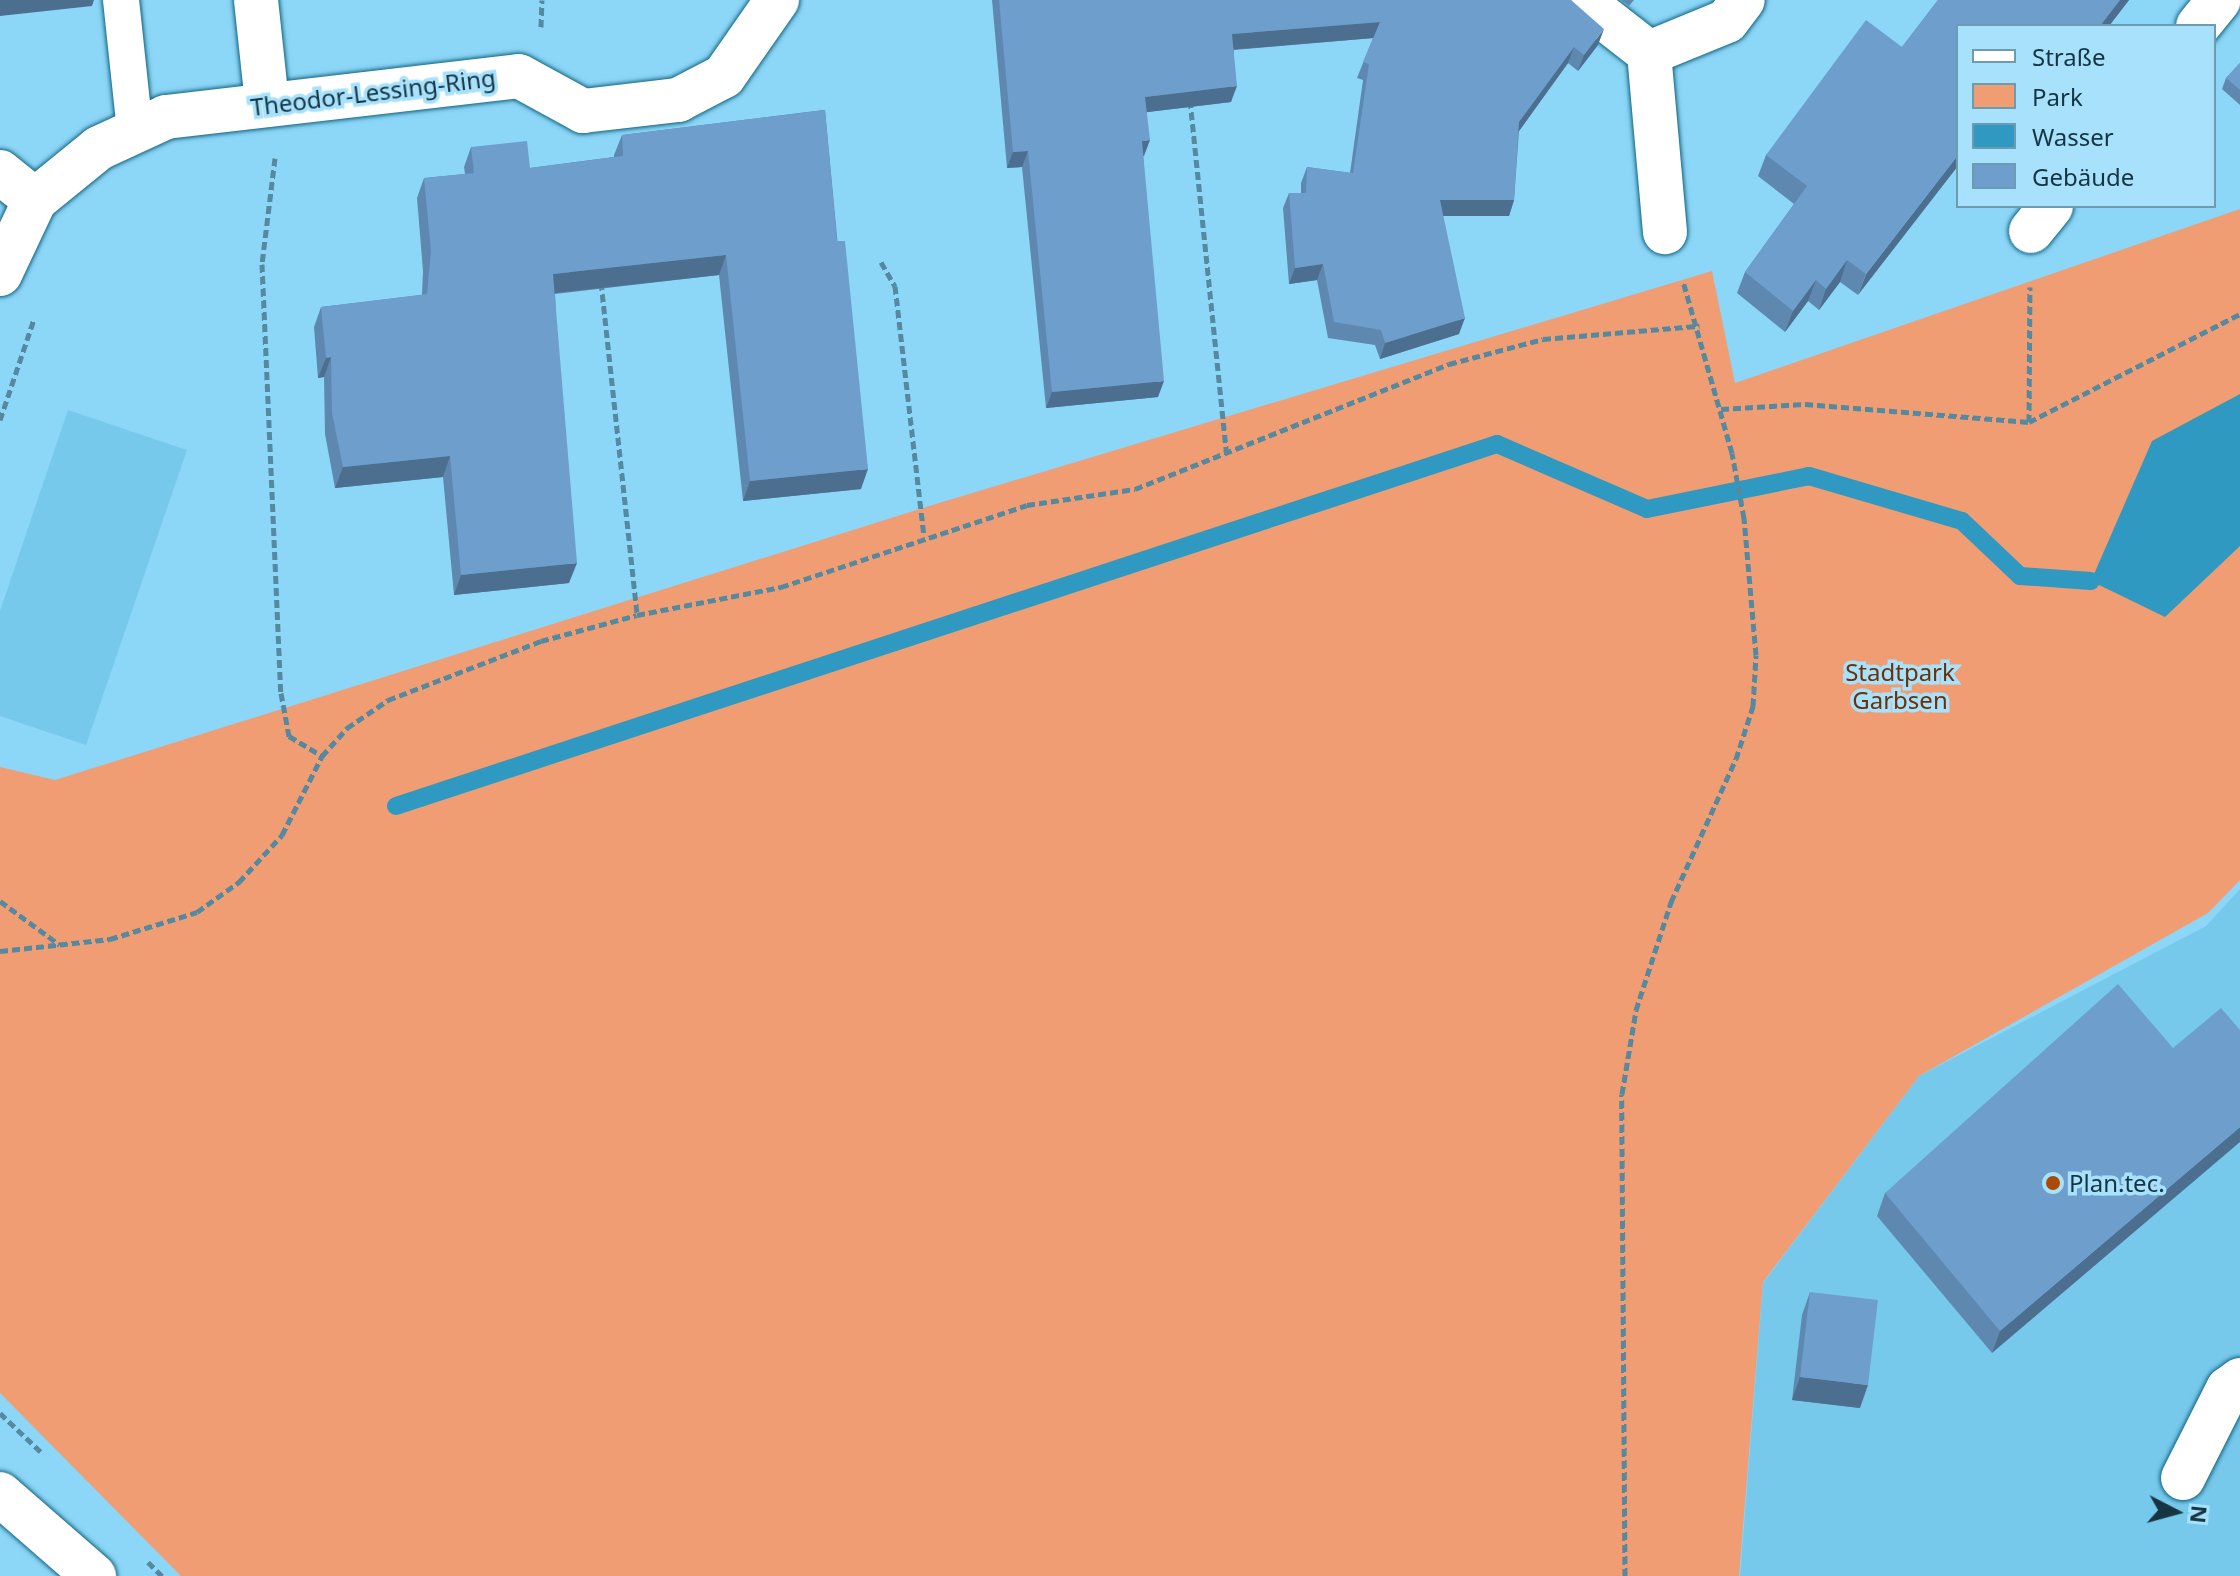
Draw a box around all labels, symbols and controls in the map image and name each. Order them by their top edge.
legend [1956,24,2216,208]
text: Straße [2032,40,2105,73]
street label: Theodor-Lessing-Ring [249,63,497,121]
text: Park [2032,80,2083,113]
text: Wasser [2032,120,2114,153]
text: Gebäude [2032,160,2134,193]
park label: Stadtpark Garbsen [1845,658,1955,714]
place label: Plan.tec. [2069,1169,2165,1197]
marker: Plan.tec. [2044,1174,2062,1192]
north arrow [2136,1472,2216,1552]
text: N [2184,1504,2216,1525]

